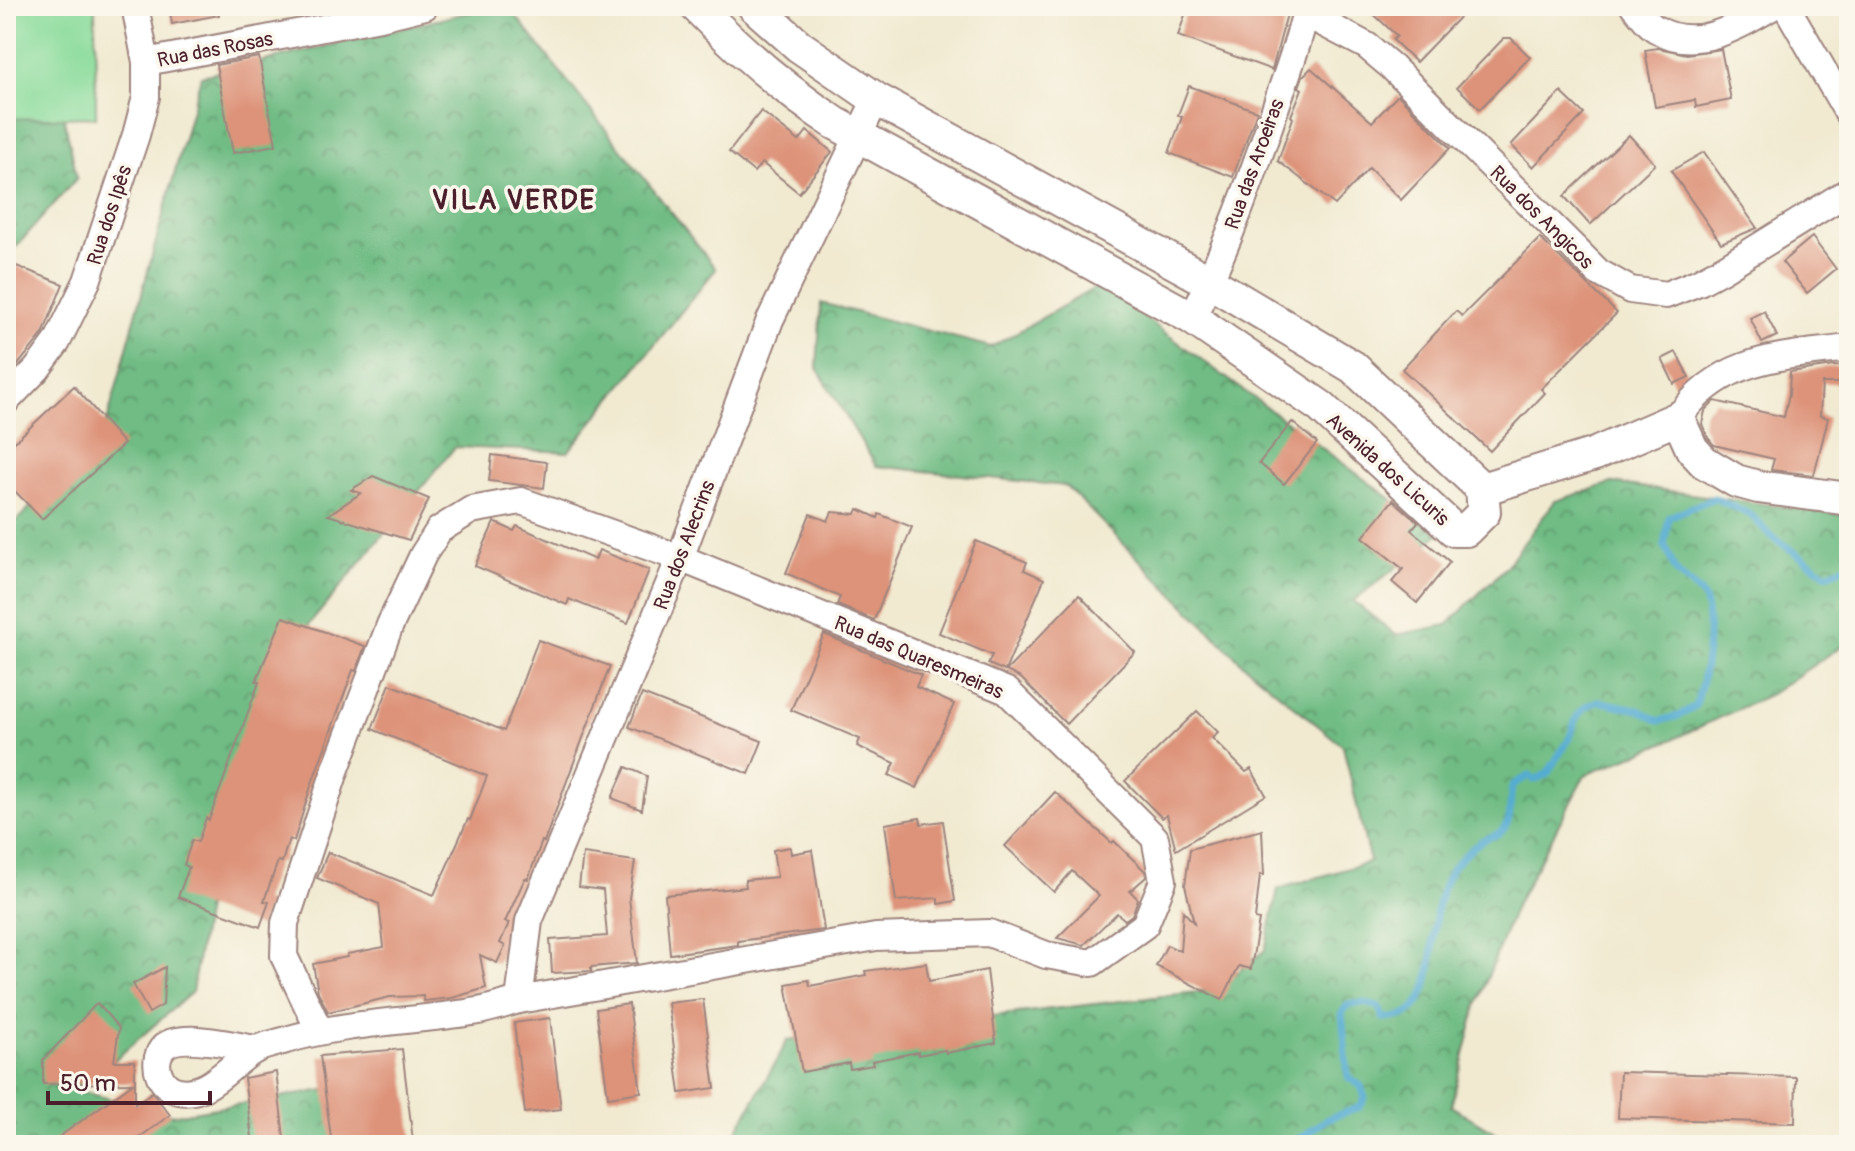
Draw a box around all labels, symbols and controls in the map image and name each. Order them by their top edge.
street label: Rua das Rosas [155,26,275,73]
street label: Rua das Aroeiras [1219,96,1290,233]
street label: Rua dos Angicos [1485,160,1599,274]
street label: Rua dos Ipês [82,162,137,268]
district label: VILA VERDE [432,183,596,218]
street label: Avenida dos Licuris [1321,408,1454,531]
street label: Rua dos Alecrins [648,477,721,614]
street label: Rua das Quaresmeiras [830,611,1007,704]
scale bar [48,1055,210,1105]
text: 50 m [60,1069,116,1098]

